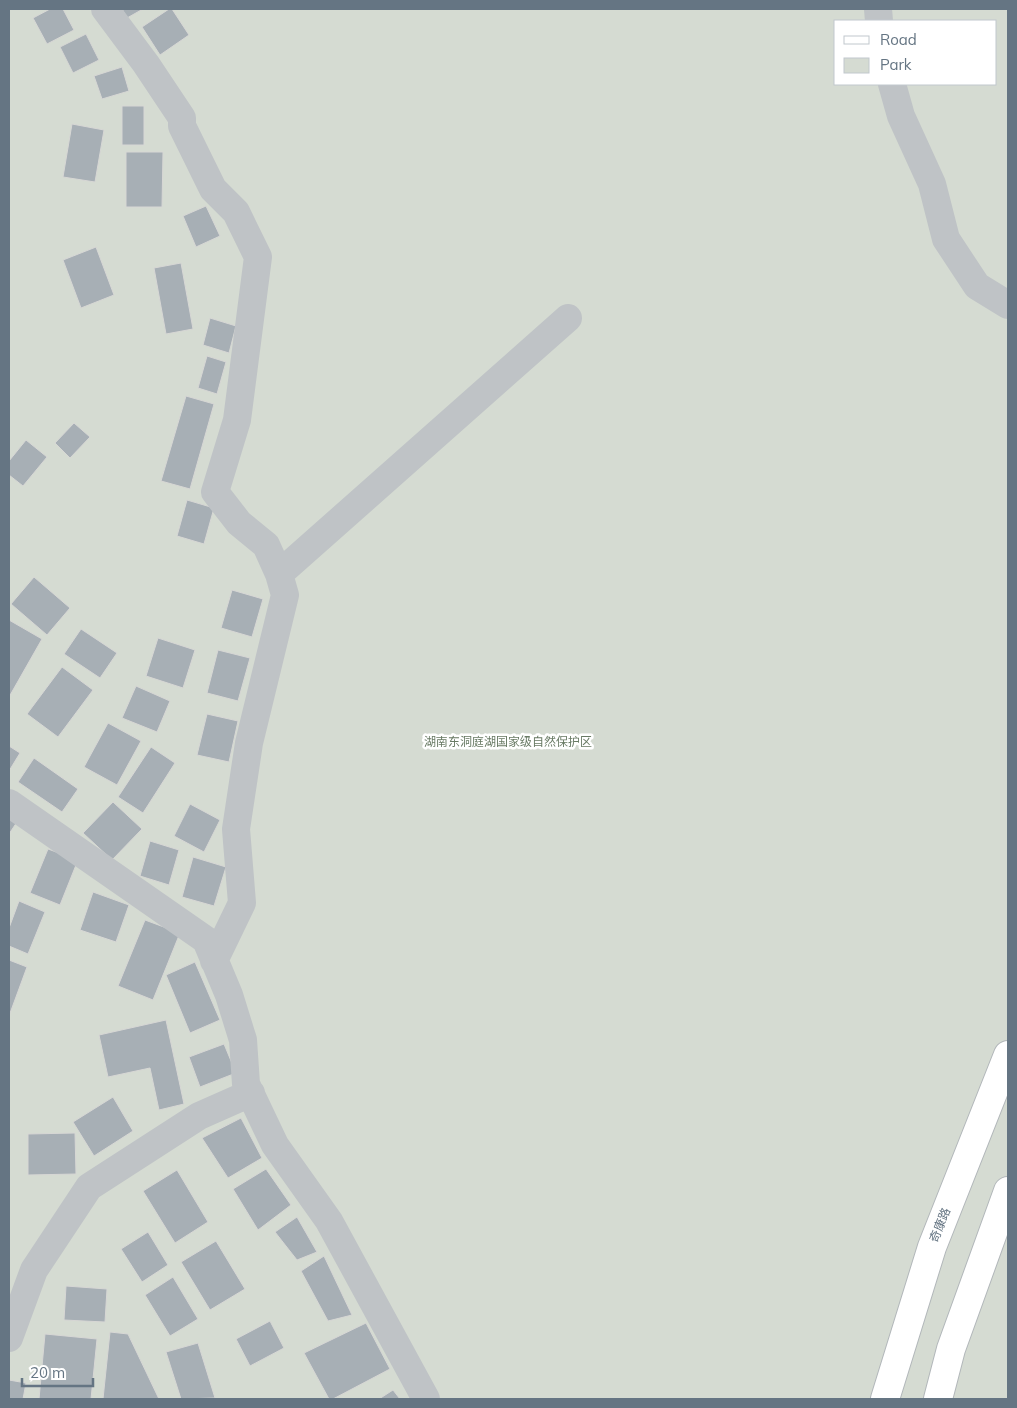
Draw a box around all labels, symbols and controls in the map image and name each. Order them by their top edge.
legend [834,20,997,85]
text: Road [880,30,917,49]
text: Park [880,55,912,74]
park label: 湖南东洞庭湖国家级自然保护区 [424,734,592,749]
street label: 奇康路 [926,1205,953,1244]
scale bar [22,1356,94,1388]
text: 20 m [30,1363,65,1382]

